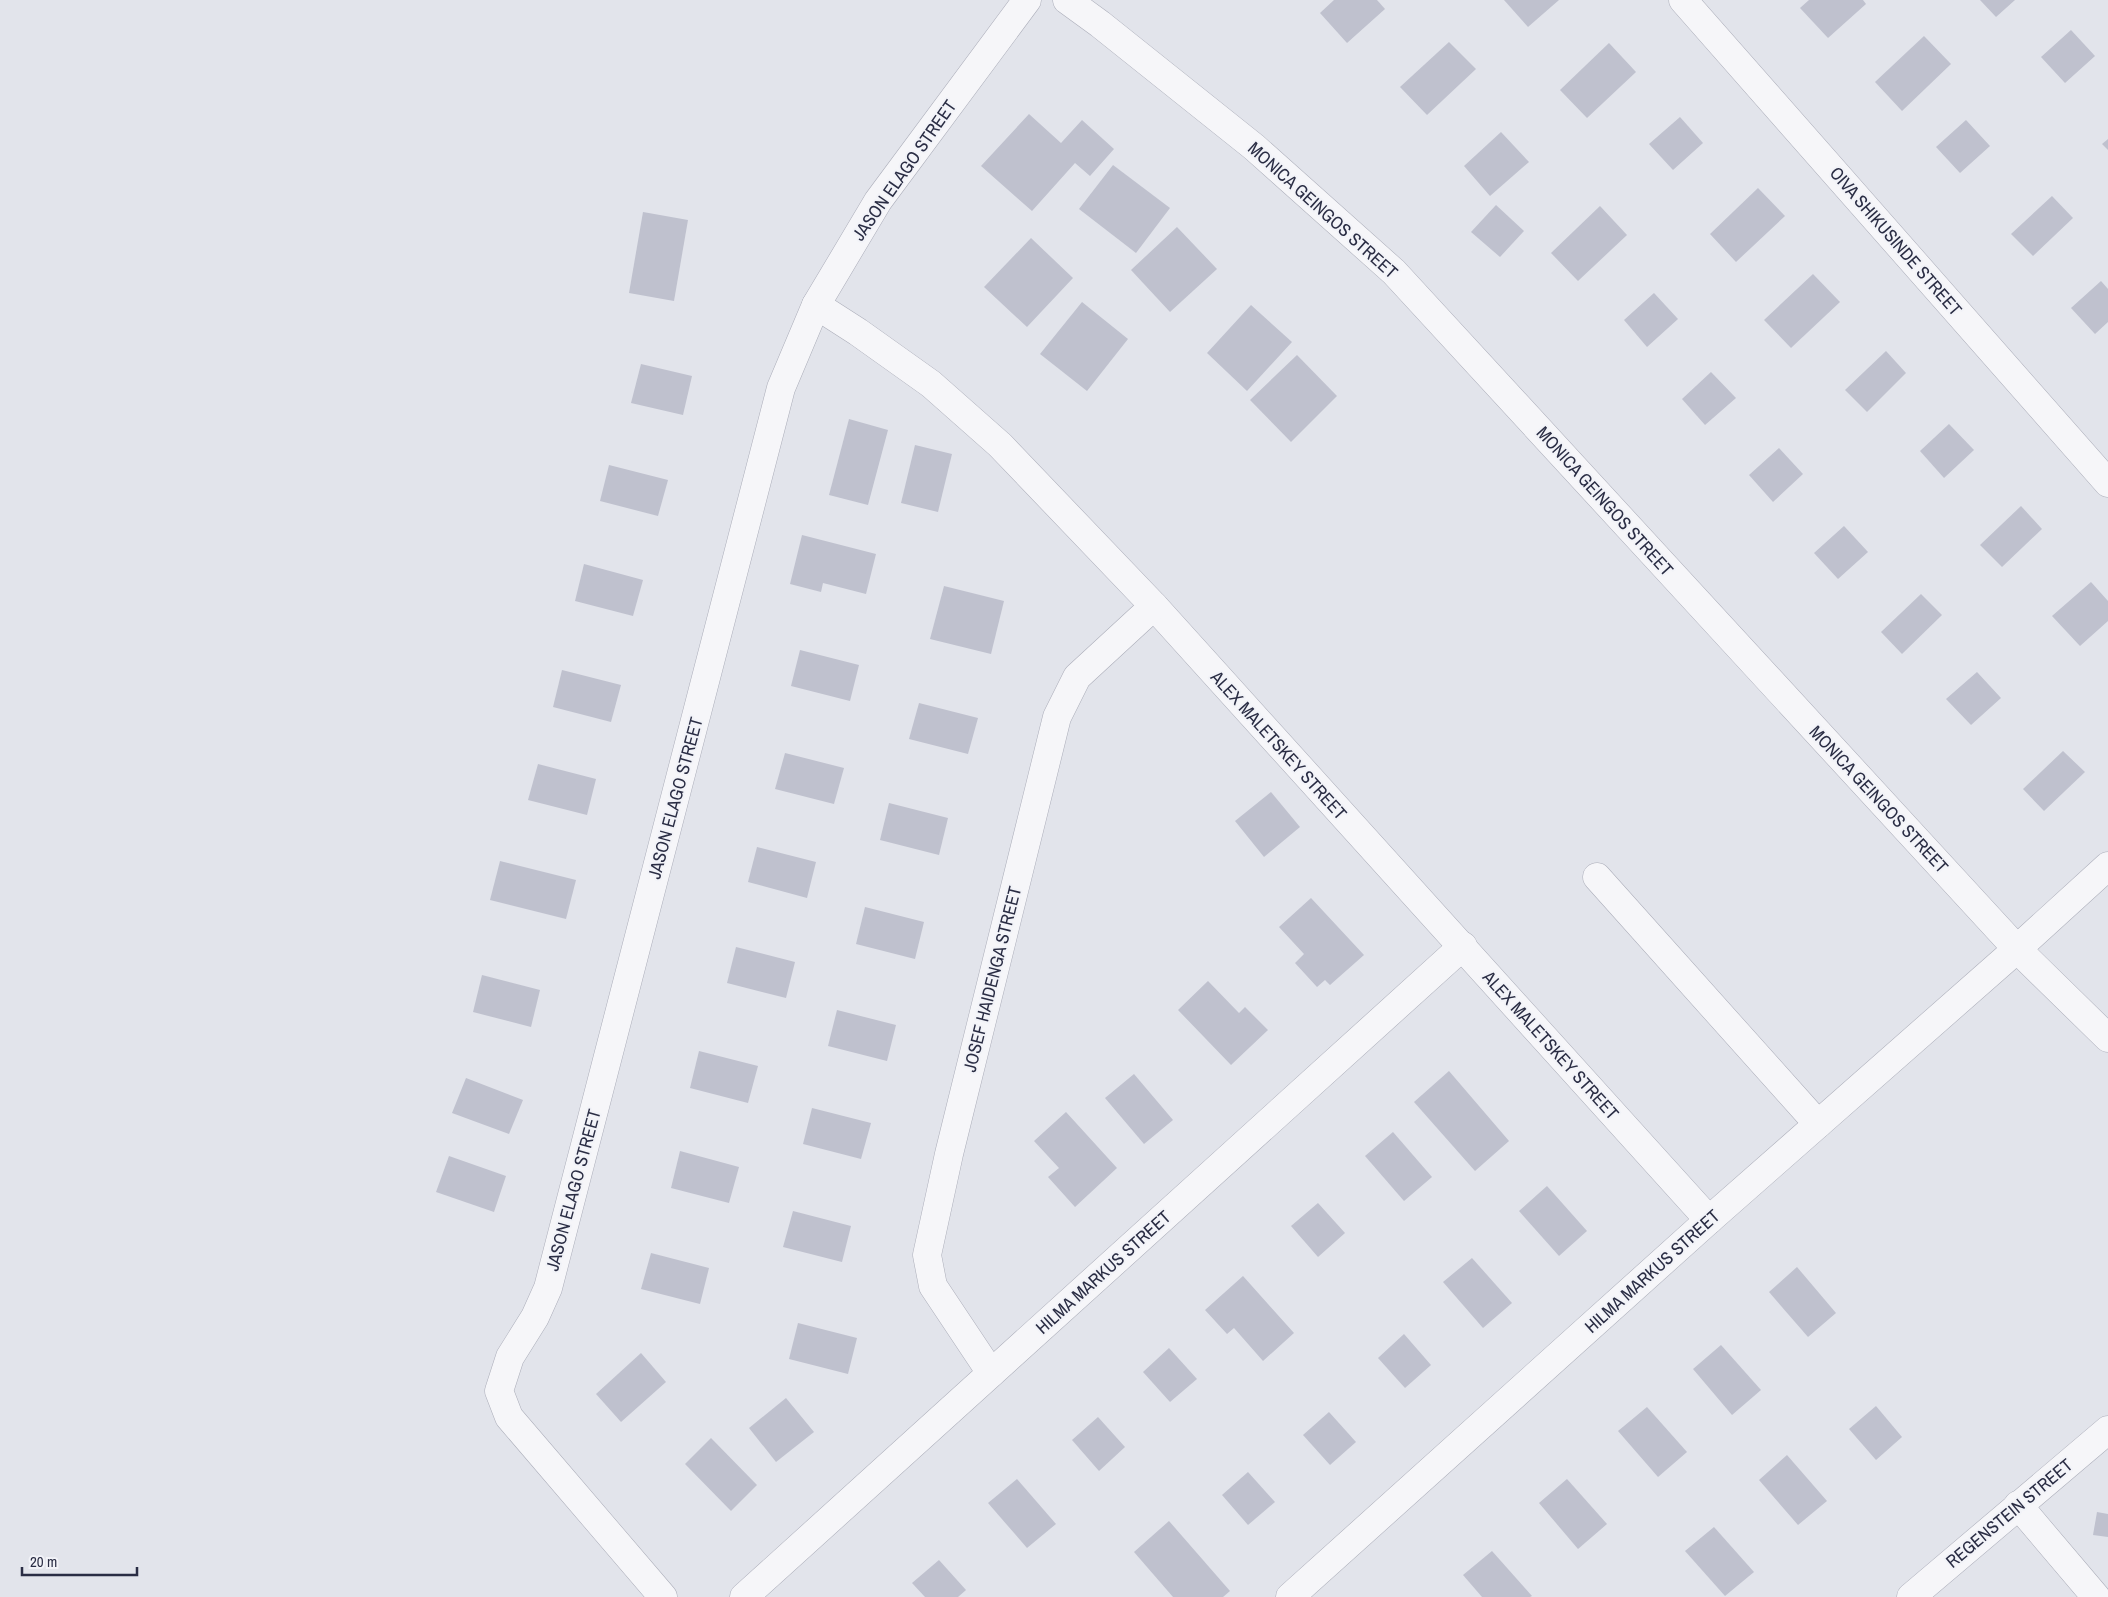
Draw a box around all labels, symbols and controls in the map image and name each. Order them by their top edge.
street label: JASON ELAGO STREET [846,95,962,245]
street label: MONICA GEINGOS STREET [1243,136,1403,284]
street label: OIVA SHIKUSINDE STREET [1824,161,1968,321]
street label: MONICA GEINGOS STREET [1531,421,1679,581]
street label: ALEX MALETSKEY STREET [1205,664,1353,825]
street label: JASON ELAGO STREET [641,714,709,882]
street label: MONICA GEINGOS STREET [1804,720,1954,878]
street label: JOSEF HAIDENGA STREET [957,884,1027,1074]
street label: ALEX MALETSKEY STREET [1477,964,1625,1125]
street label: JASON ELAGO STREET [539,1106,607,1274]
street label: HILMA MARKUS STREET [1579,1204,1725,1338]
street label: HILMA MARKUS STREET [1030,1205,1176,1339]
street label: REGENSTEIN STREET [1940,1453,2078,1573]
scale bar [22,1544,138,1576]
text: 20 m [30,1551,57,1572]

